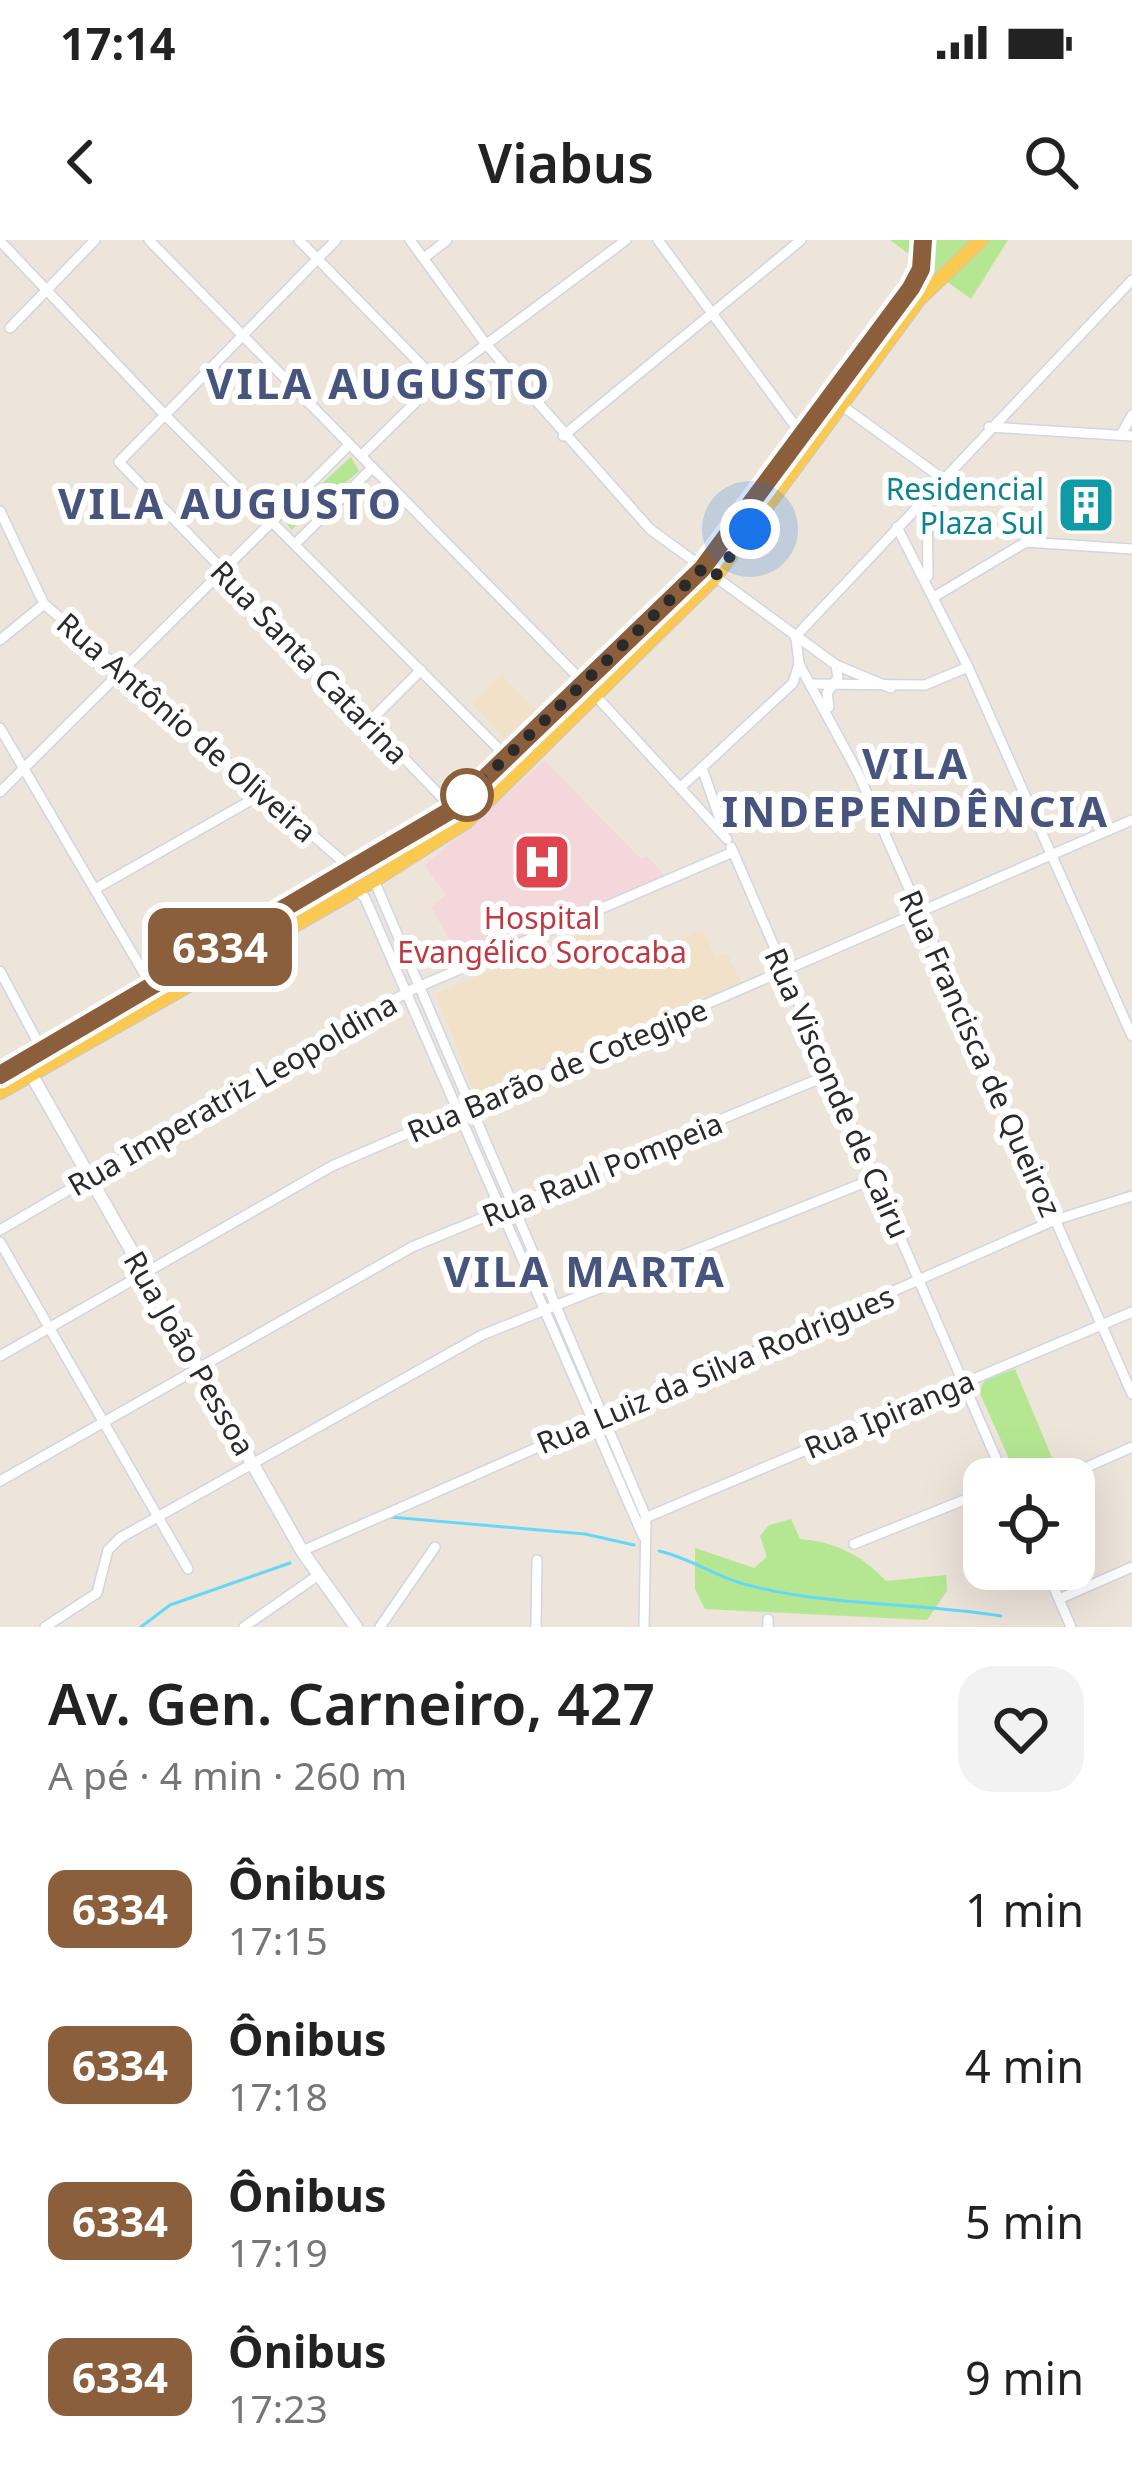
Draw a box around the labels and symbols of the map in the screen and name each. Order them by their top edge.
district label: VILA AUGUSTO [206,354,552,411]
place label: Residencial Plaza Sul [886,468,1044,543]
district label: VILA AUGUSTO [58,474,404,531]
building icon: Residencial Plaza Sul [1055,474,1117,536]
your location [720,499,780,559]
street label: Rua Santa Catarina [202,551,418,773]
street label: Rua Antônio de Oliveira [49,603,325,851]
district label: VILA INDEPENDÊNCIA [722,734,1110,839]
unlabelled marker [442,770,492,820]
hospital icon: Hospital Evangélico Sorocaba [511,831,573,893]
street label: Rua Francisca de Queiroz [890,883,1072,1223]
place label: Hospital Evangélico Sorocaba [397,897,687,972]
line badge: 6334 [136,908,304,986]
street label: Rua Visconde de Cairu [755,941,921,1245]
street label: Rua Imperatriz Leopoldina [60,983,404,1205]
street label: Rua Barão de Cotegipe [401,988,713,1152]
street label: Rua Raul Pompeia [476,1102,728,1236]
district label: VILA MARTA [443,1242,727,1299]
street label: Rua João Pessoa [115,1243,265,1463]
street label: Rua Luiz da Silva Rodrigues [530,1275,900,1463]
street label: Rua Ipiranga [798,1360,980,1468]

